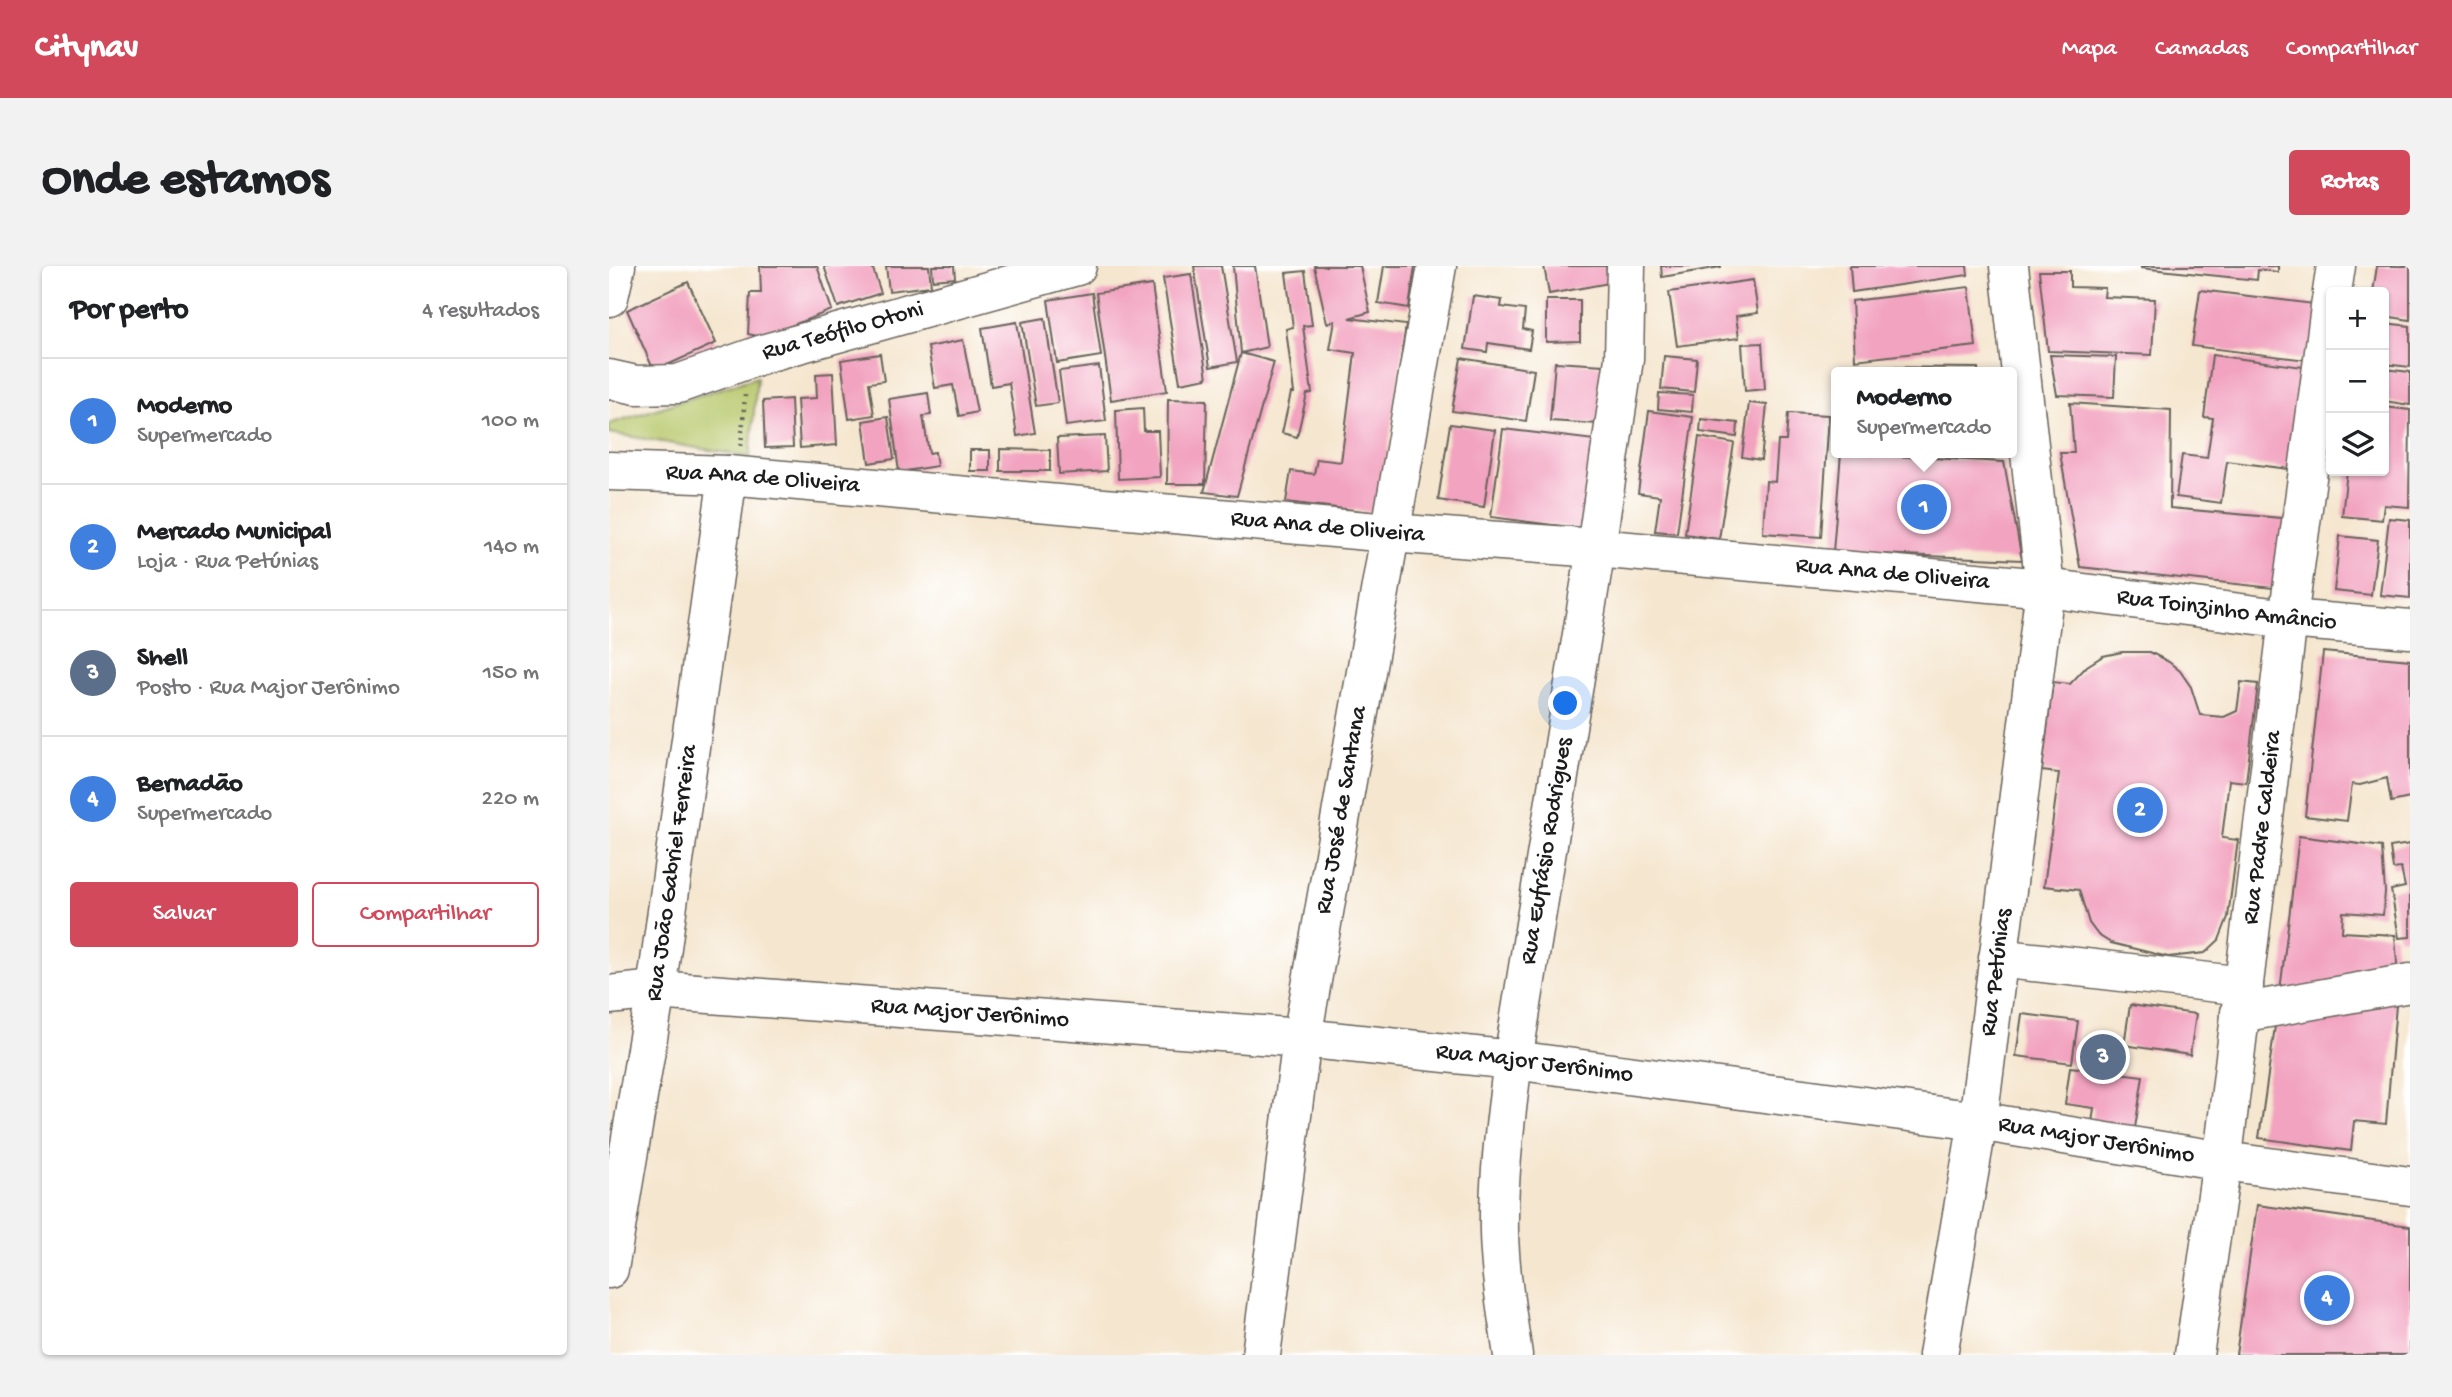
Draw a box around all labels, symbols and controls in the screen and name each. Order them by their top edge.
text: Citynav [35,30,138,68]
text: Mapa [2062,35,2117,64]
text: Camadas [2155,35,2248,64]
text: Compartilhar [2286,35,2417,64]
button: Rotas [2289,150,2410,215]
text: Onde estamos [42,153,329,211]
map controls [2326,287,2389,476]
button: + [2326,287,2389,350]
text: Por perto [70,294,189,329]
street label: Rua Teófilo Otoni [759,295,927,368]
text: 4 resultados [422,298,539,325]
button: − [2326,350,2389,413]
popup [1831,367,2017,458]
text: Moderno [1856,384,1952,415]
text: Moderno [137,392,232,423]
text: 1 [88,408,98,435]
text: 100 m [482,408,539,435]
button: layers [2326,413,2389,476]
text: Supermercado [1856,415,1992,442]
text: Supermercado [137,423,272,450]
street label: Rua Ana de Oliveira [665,458,862,501]
pin: 1 [1901,481,1947,533]
street label: Rua Ana de Oliveira [1229,505,1426,550]
text: Mercado Municipal [137,518,331,549]
text: 2 [87,534,99,561]
text: 140 m [484,534,539,561]
text: Loja · Rua Petúnias [137,549,318,576]
street label: Rua Ana de Oliveira [1795,551,1992,598]
street label: Rua Toinzinho Amâncio [2115,583,2338,637]
text: Shell [137,644,188,675]
text: 3 [87,660,99,687]
text: 150 m [483,660,539,687]
text: Posto · Rua Major Jerônimo [137,675,400,702]
your location [1548,686,1582,720]
street label: Rua José de Santana [1309,703,1374,916]
street label: Rua Padre Caldeira [2237,728,2289,926]
street label: Rua Eufrásio Rodrigues [1514,735,1580,967]
street label: Rua João Gabriel Ferreira [640,742,705,1004]
text: Bernadão [137,770,243,801]
pin: 2 [2117,784,2163,836]
text: 4 [88,786,98,813]
text: 220 m [482,786,539,813]
text: Supermercado [137,801,272,828]
button: Salvar [70,882,298,947]
button: Compartilhar [312,882,539,947]
street label: Rua Petúnias [1974,906,2019,1038]
street label: Rua Major Jerônimo [870,992,1070,1035]
pin: 3 [2080,1031,2126,1083]
street label: Rua Major Jerônimo [1434,1038,1635,1090]
street label: Rua Major Jerônimo [1996,1110,2197,1171]
pin: 4 [2304,1272,2350,1324]

